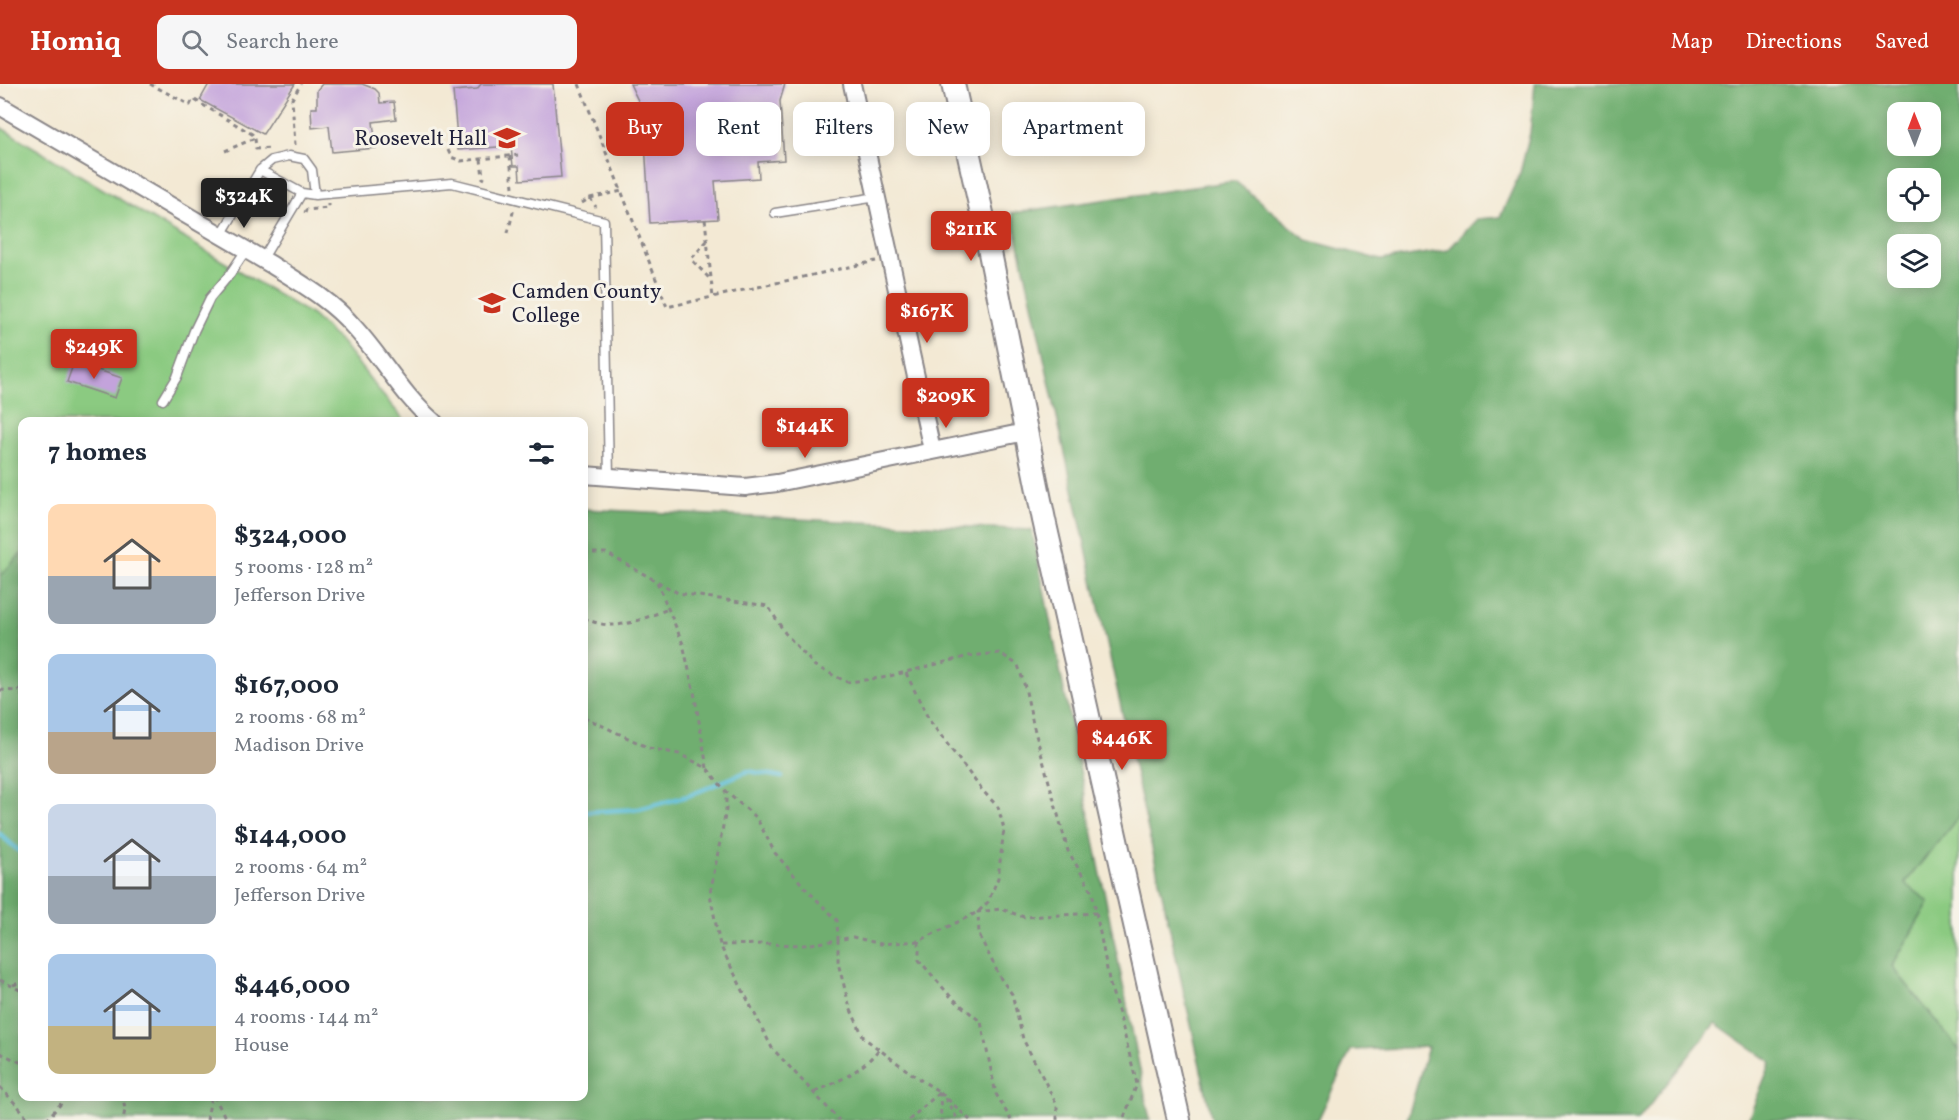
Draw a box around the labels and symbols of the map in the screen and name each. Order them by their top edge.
north arrow [1887,102,1941,156]
school or university icon: Roosevelt Hall [492,123,522,153]
place label: Roosevelt Hall [354,125,487,154]
pin: $324K [202,178,286,229]
pin: $211K [929,211,1013,262]
place label: Camden County College [512,278,662,331]
school or university icon: Camden County College [477,288,507,318]
pin: $167K [885,293,969,344]
pin: $249K [52,329,136,380]
pin: $209K [904,378,988,429]
pin: $144K [763,408,847,459]
pin: $446K [1080,720,1164,771]

